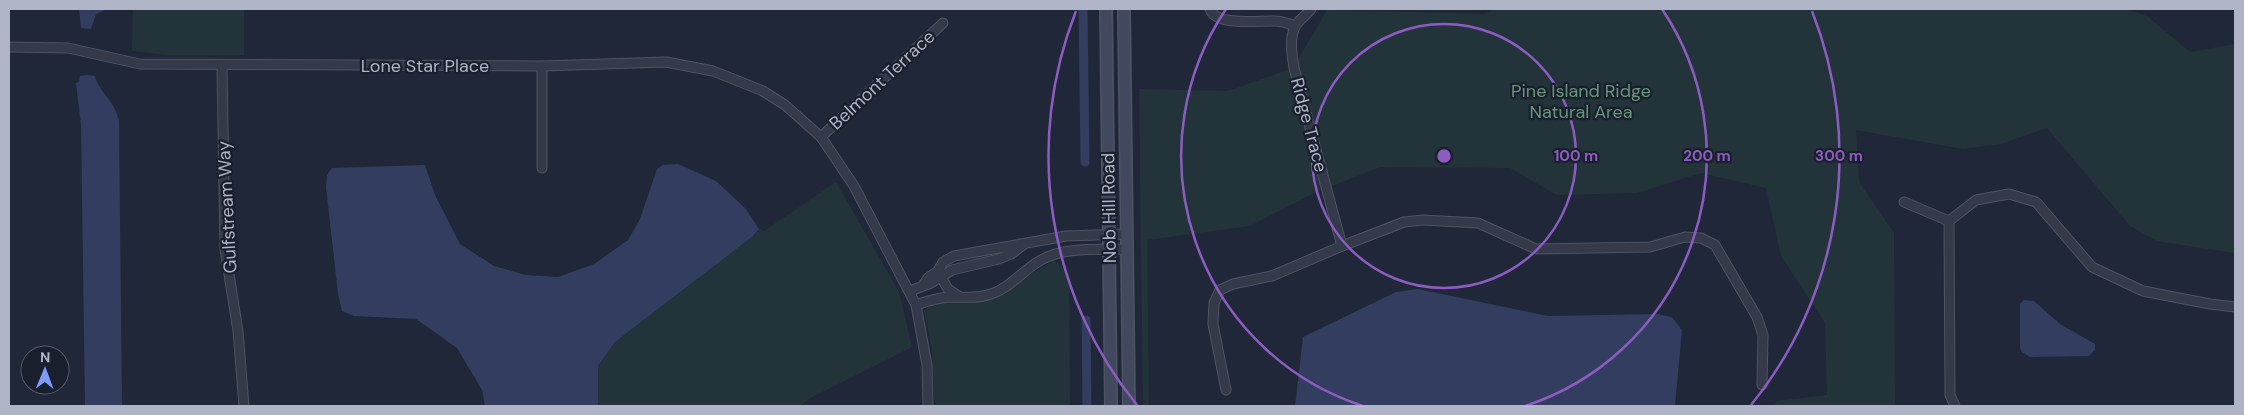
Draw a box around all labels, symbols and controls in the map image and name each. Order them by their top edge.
street label: Belmont Terrace [824,25,940,135]
street label: Lone Star Place [361,54,489,78]
street label: Ridge Trace [1285,75,1333,175]
park label: Pine Island Ridge Natural Area [1511,79,1651,124]
street label: Gulfstream Way [212,140,242,274]
text: 100 m [1554,146,1598,166]
text: 200 m [1683,146,1731,166]
text: 300 m [1815,146,1863,166]
centre of rings [1435,147,1453,165]
street label: Nob Hill Road [1096,153,1122,263]
north arrow [20,345,70,395]
text: N [40,348,50,366]

